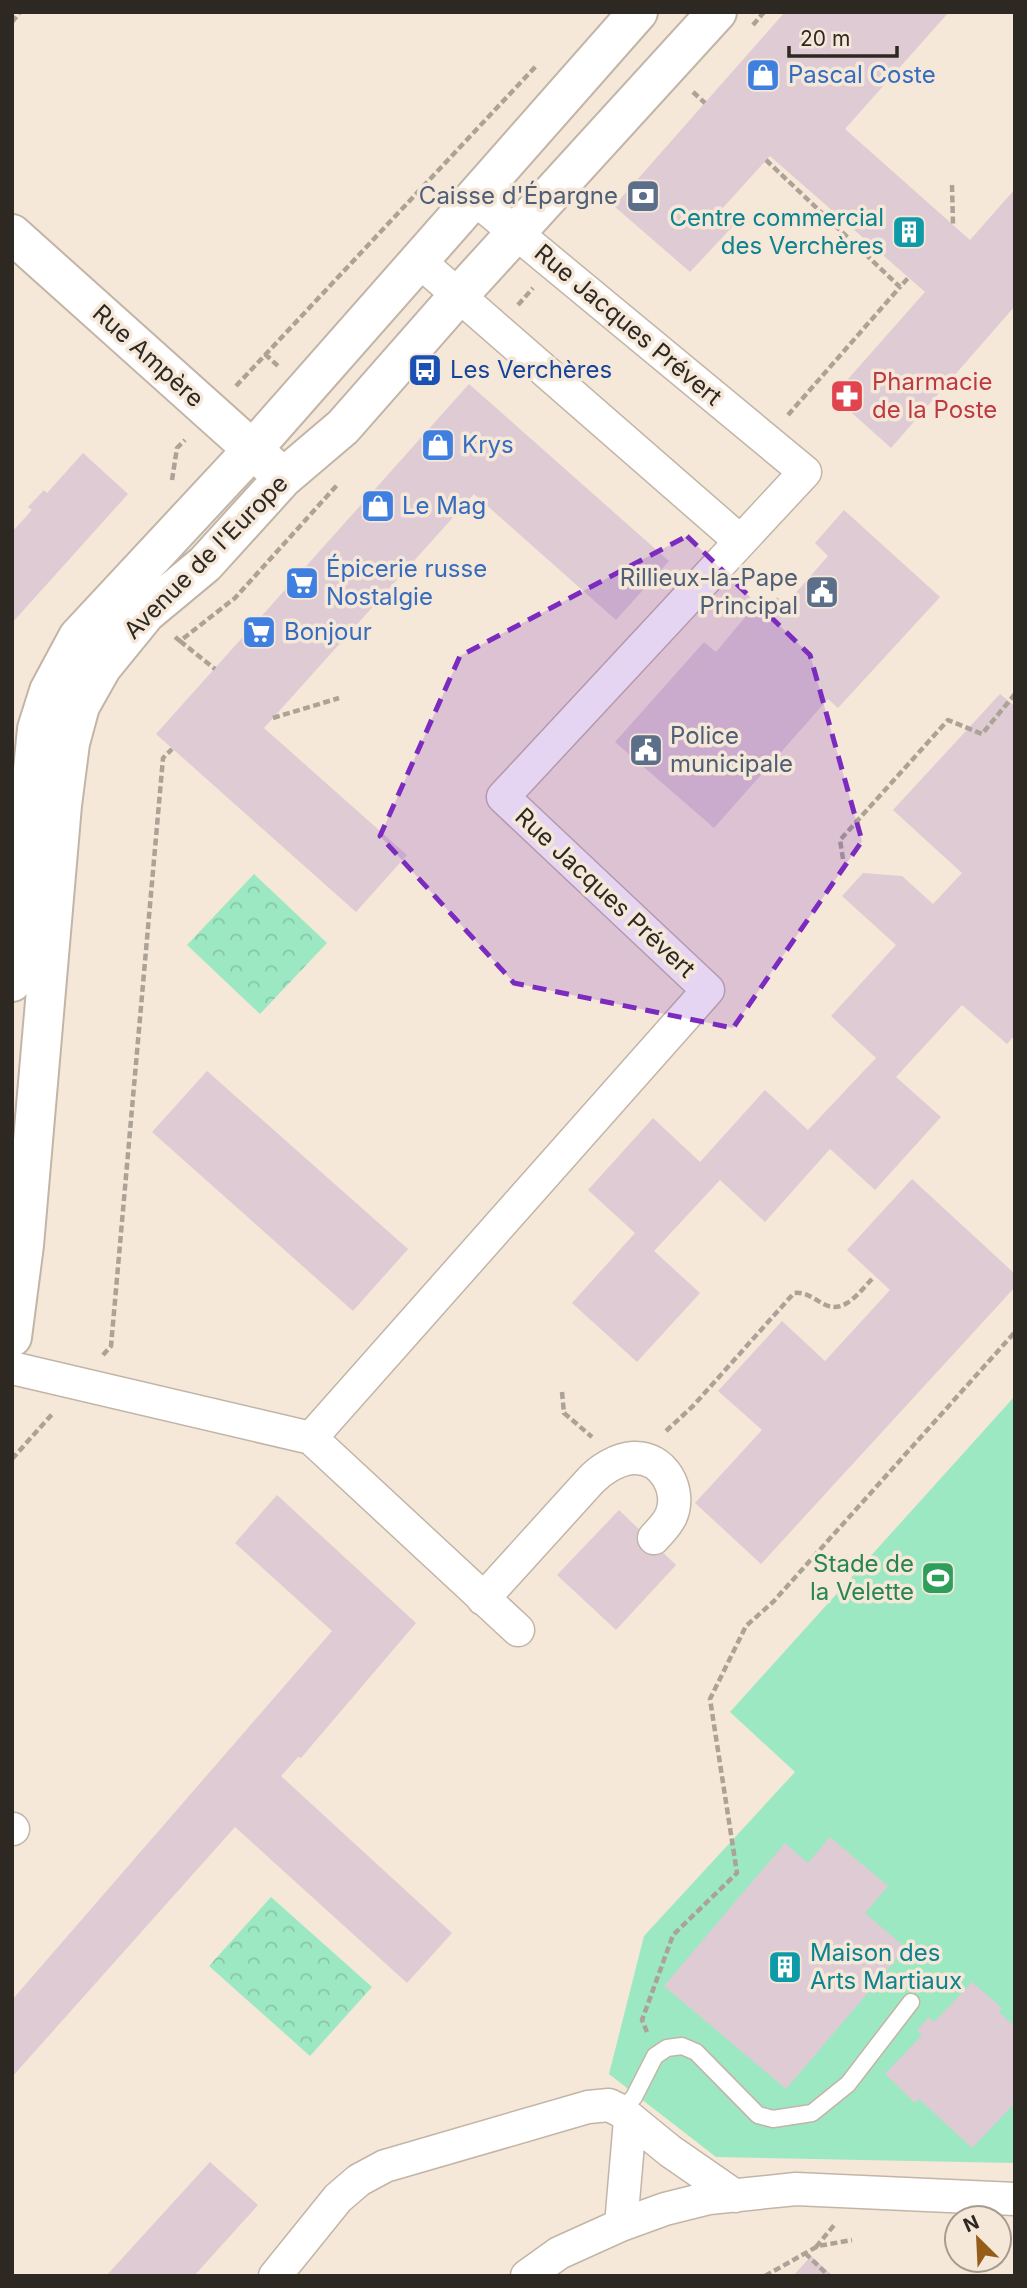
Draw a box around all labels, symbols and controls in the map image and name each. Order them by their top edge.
scale bar [789,14,898,58]
text: 20 m [800,26,850,51]
shop icon: Pascal Coste [744,56,782,94]
place label: Pascal Coste [788,60,936,89]
bank icon: Caisse d'Épargne [624,177,662,215]
place label: Caisse d'Épargne [419,180,618,210]
place label: Centre commercial des Verchères [669,203,884,260]
building icon: Centre commercial des Verchères [890,213,928,251]
street label: Rue Jacques Prévert [529,238,728,411]
street label: Rue Ampère [87,298,210,413]
bus stop icon: Les Verchères [406,351,444,389]
place label: Les Verchères [450,355,612,384]
place label: Pharmacie de la Poste [872,367,997,424]
pharmacy icon: Pharmacie de la Poste [828,377,866,415]
shop icon: Krys [419,426,457,464]
place label: Krys [462,430,514,459]
street label: Avenue de l'Europe [118,469,294,645]
shop icon: Le Mag [359,487,397,525]
place label: Le Mag [402,491,486,520]
place label: Épicerie russe Nostalgie [326,553,487,611]
place label: Rillieux-la-Pape Principal [620,563,798,620]
supermarket icon: Épicerie russe Nostalgie [283,564,321,602]
public building icon: Rillieux-la-Pape Principal [803,573,841,611]
supermarket icon: Bonjour [240,613,278,651]
place label: Bonjour [284,617,372,646]
place label: Police municipale [670,721,793,778]
public building icon: Police municipale [627,731,665,769]
street label: Rue Jacques Prévert [509,802,701,984]
place label: Stade de la Velette [810,1549,914,1606]
sports icon: Stade de la Velette [919,1559,957,1597]
place label: Maison des Arts Martiaux [810,1938,962,1995]
building icon: Maison des Arts Martiaux [766,1948,804,1986]
north arrow [943,2204,1013,2274]
text: N [960,2210,983,2237]

